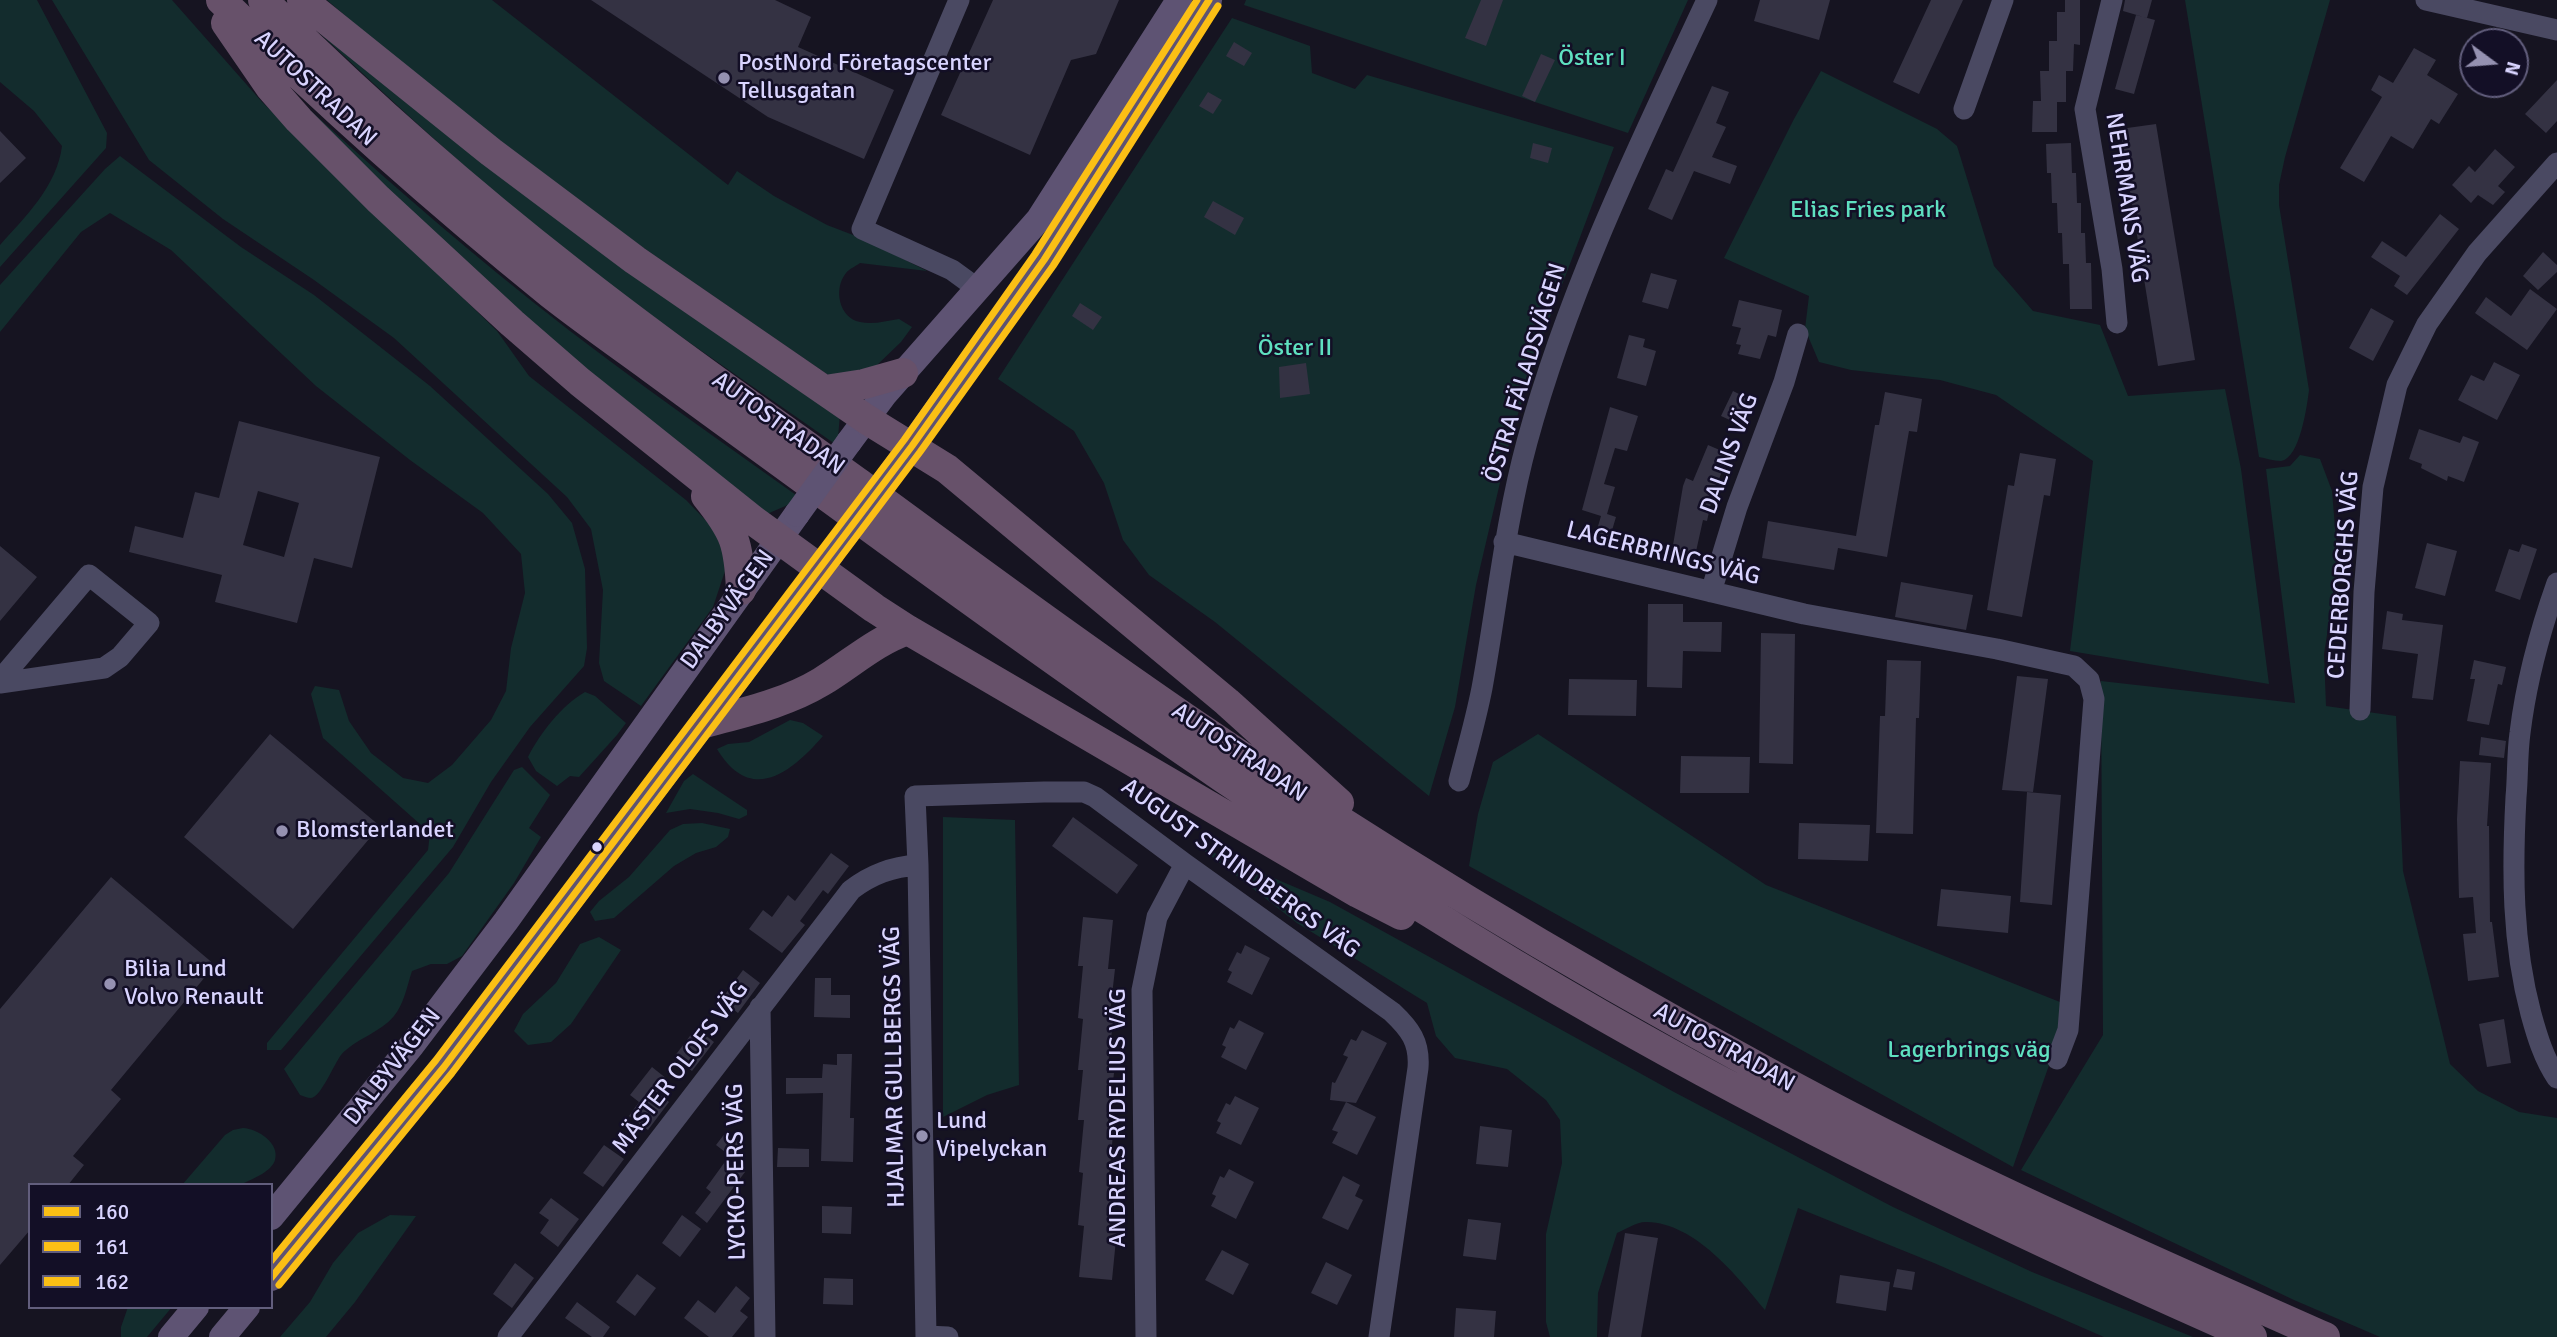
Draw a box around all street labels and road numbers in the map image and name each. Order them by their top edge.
street label: AUTOSTRADAN [248,25,382,153]
street label: NEHRMANS VÄG [2098,111,2154,285]
street label: ÖSTRA FÄLADSVÄGEN [1479,260,1573,486]
street label: AUTOSTRADAN [706,366,850,482]
street label: DALINS VÄG [1695,390,1765,518]
street label: CEDERBORGHS VÄG [2322,470,2366,680]
street label: LAGERBRINGS VÄG [1563,516,1763,592]
street label: DALBYVÄGEN [675,545,781,675]
street label: AUTOSTRADAN [1166,697,1312,809]
street label: AUGUST STRINDBERGS VÄG [1115,773,1365,965]
street label: HJALMAR GULLBERGS VÄG [878,926,912,1208]
street label: MÄSTER OLOFS VÄG [607,976,755,1160]
street label: ANDREAS RYDELIUS VÄG [1105,988,1133,1248]
street label: AUTOSTRADAN [1648,997,1800,1099]
street label: DALBYVÄGEN [338,1003,448,1131]
street label: LYCKO-PERS VÄG [721,1083,753,1261]

